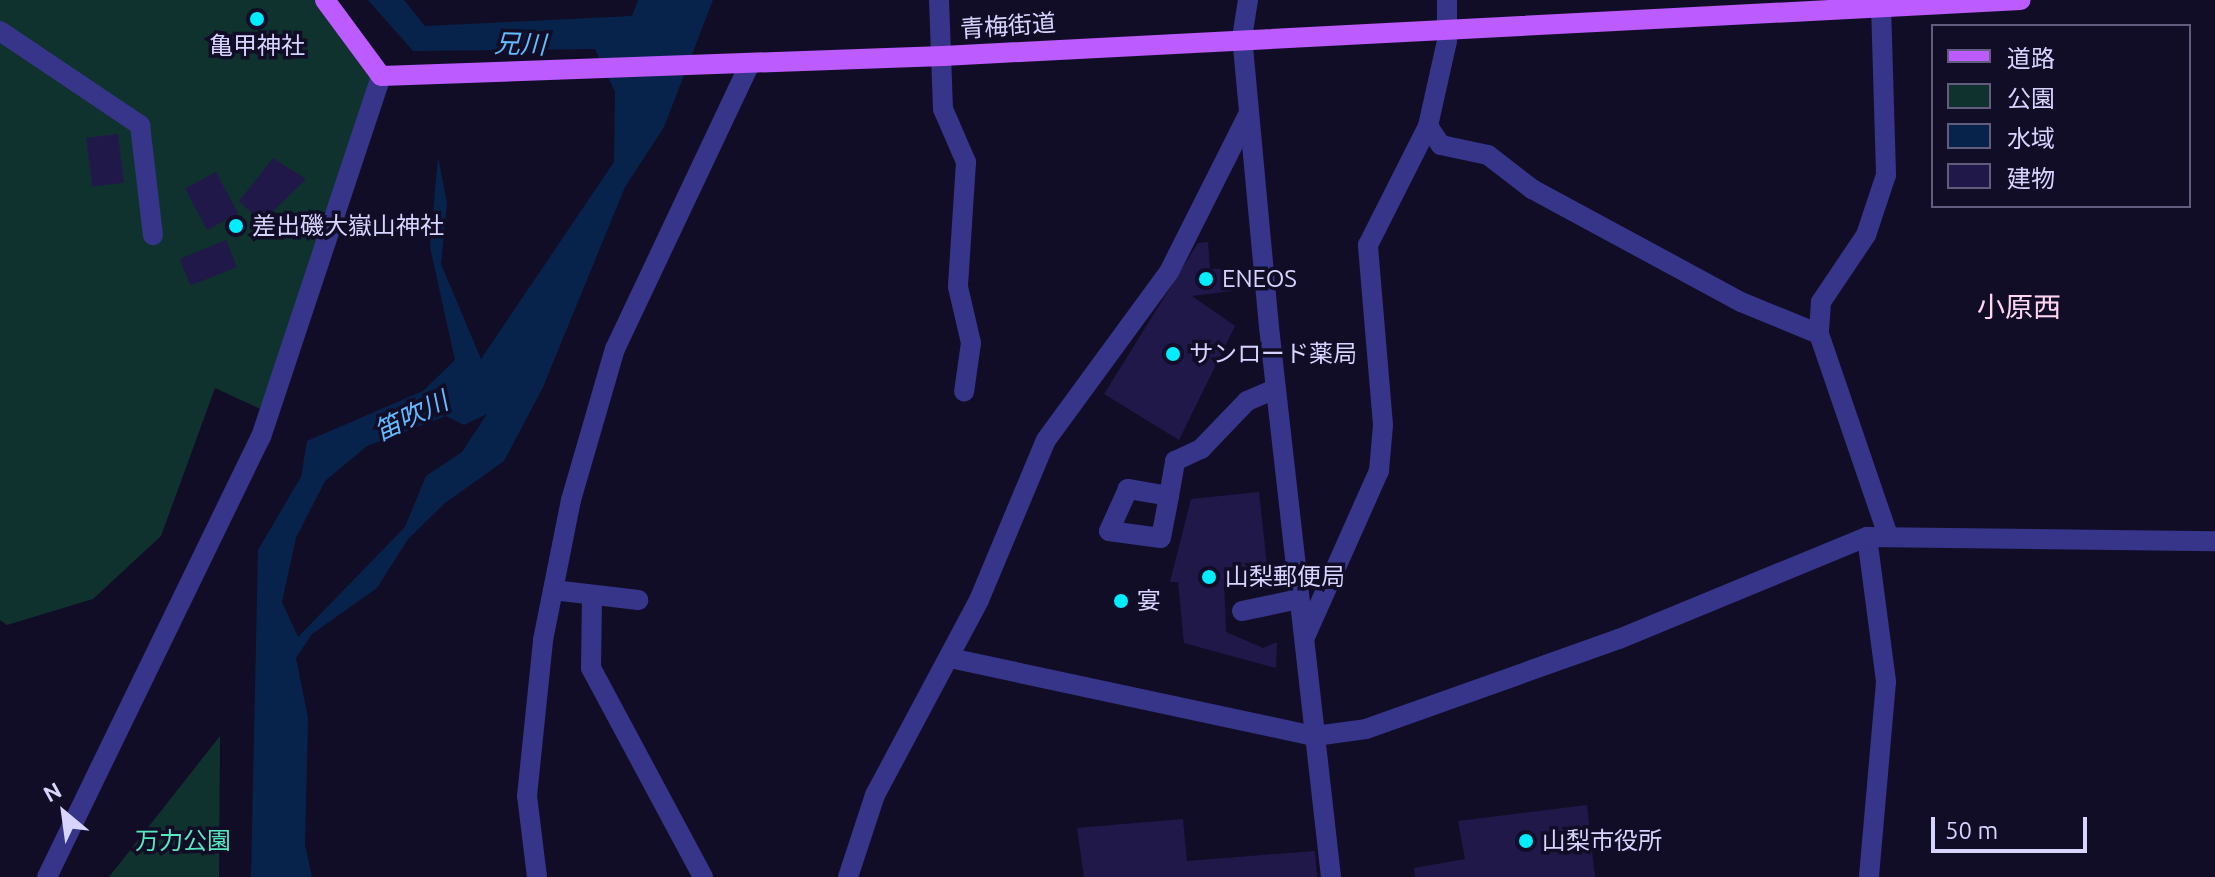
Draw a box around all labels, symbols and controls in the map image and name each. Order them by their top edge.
street label: 青梅街道 [959,8,1057,44]
marker: 亀甲神社 [248,10,266,28]
legend [1931,24,2191,208]
water label: 兄川 [493,28,547,60]
place label: 亀甲神社 [209,32,305,60]
text: 道路 [2007,45,2055,72]
text: 公園 [2007,85,2055,112]
text: 水域 [2007,125,2055,152]
text: 建物 [2007,165,2055,192]
place label: 差出磯大嶽山神社 [252,212,444,240]
marker: 差出磯大嶽山神社 [227,217,245,235]
place label: ENEOS [1222,265,1297,293]
marker: ENEOS [1197,270,1215,288]
district label: 小原西 [1977,290,2061,324]
place label: サンロード薬局 [1189,340,1357,368]
marker: サンロード薬局 [1164,345,1182,363]
water label: 笛吹川 [369,385,453,447]
place label: 山梨郵便局 [1225,563,1345,591]
marker: 山梨郵便局 [1200,568,1218,586]
place label: 宴 [1137,587,1161,615]
marker: 宴 [1112,592,1130,610]
north arrow [24,773,104,853]
text: N [39,777,65,806]
scale bar [1935,801,2091,851]
text: 50 m [1945,817,1998,844]
park label: 万力公園 [135,827,231,855]
place label: 山梨市役所 [1542,827,1662,855]
marker: 山梨市役所 [1517,832,1535,850]

